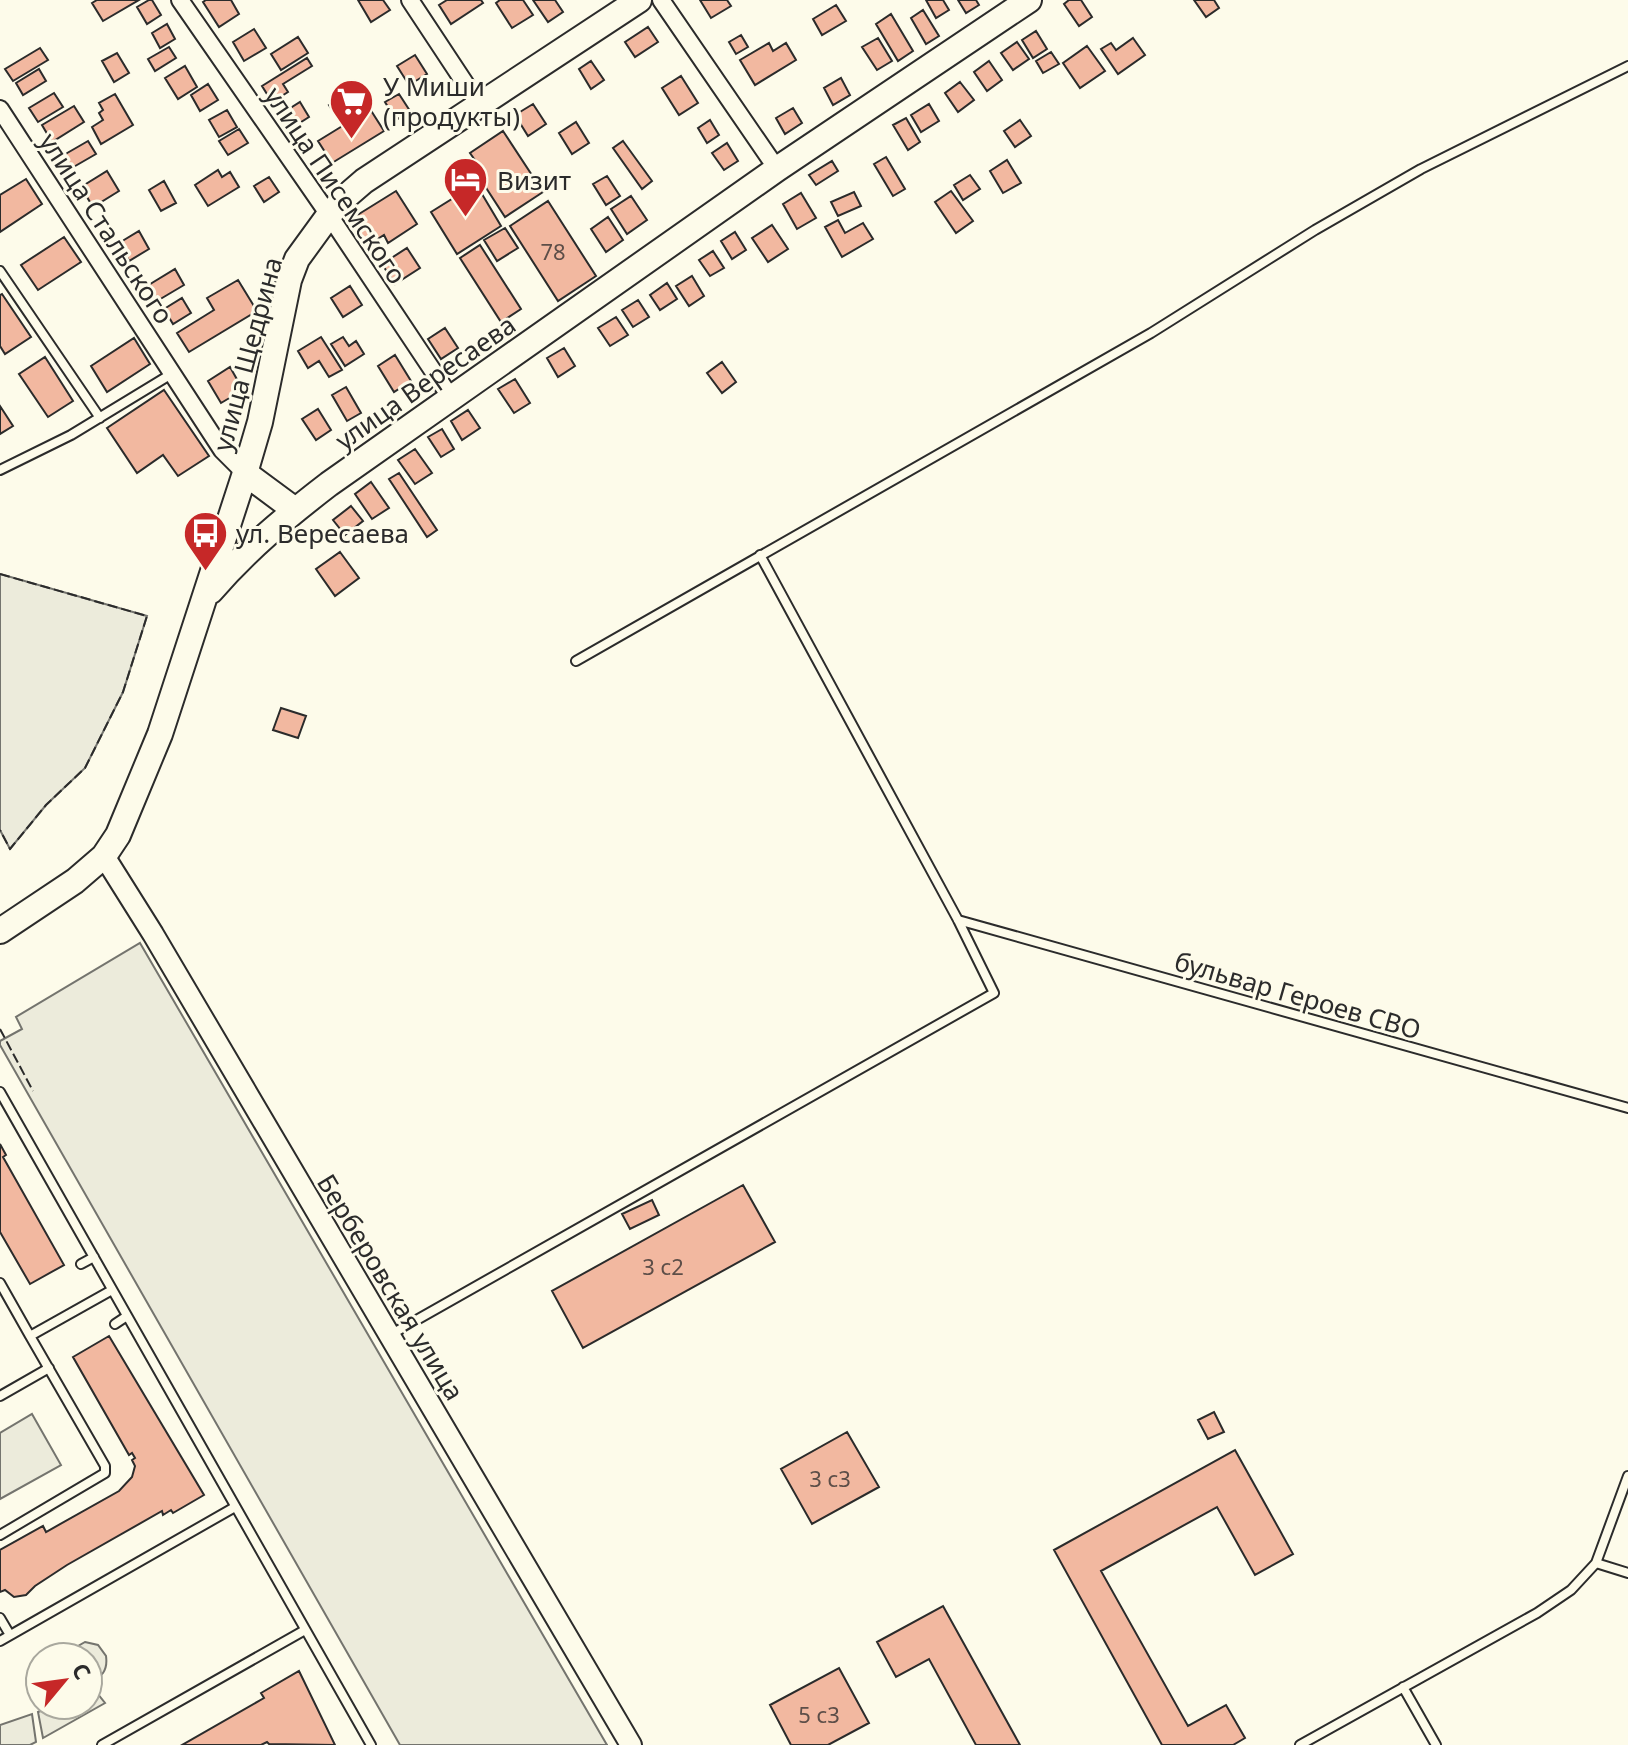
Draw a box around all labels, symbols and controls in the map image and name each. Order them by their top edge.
place label: У Миши (продукты) [383,68,520,134]
supermarket icon: У Миши (продукты) [328,77,376,140]
street label: улица Писемского [257,79,415,291]
street label: улица Стальского [32,125,182,331]
hotel icon: Визит [442,156,490,219]
place label: Визит [497,162,571,198]
house number: 78 [540,236,566,266]
street label: улица Щедрина [204,253,290,455]
street label: улица Вересаева [328,306,522,458]
bus stop icon: ул. Вересаева [181,509,229,572]
place label: ул. Вересаева [236,515,409,551]
street label: бульвар Героев СВО [1171,943,1425,1047]
street label: Берберовская улица [309,1167,473,1407]
house number: 3 с2 [642,1251,684,1281]
house number: 3 с3 [809,1463,851,1493]
north arrow [24,1641,104,1721]
text: С [66,1657,99,1684]
house number: 5 с3 [798,1699,840,1729]

